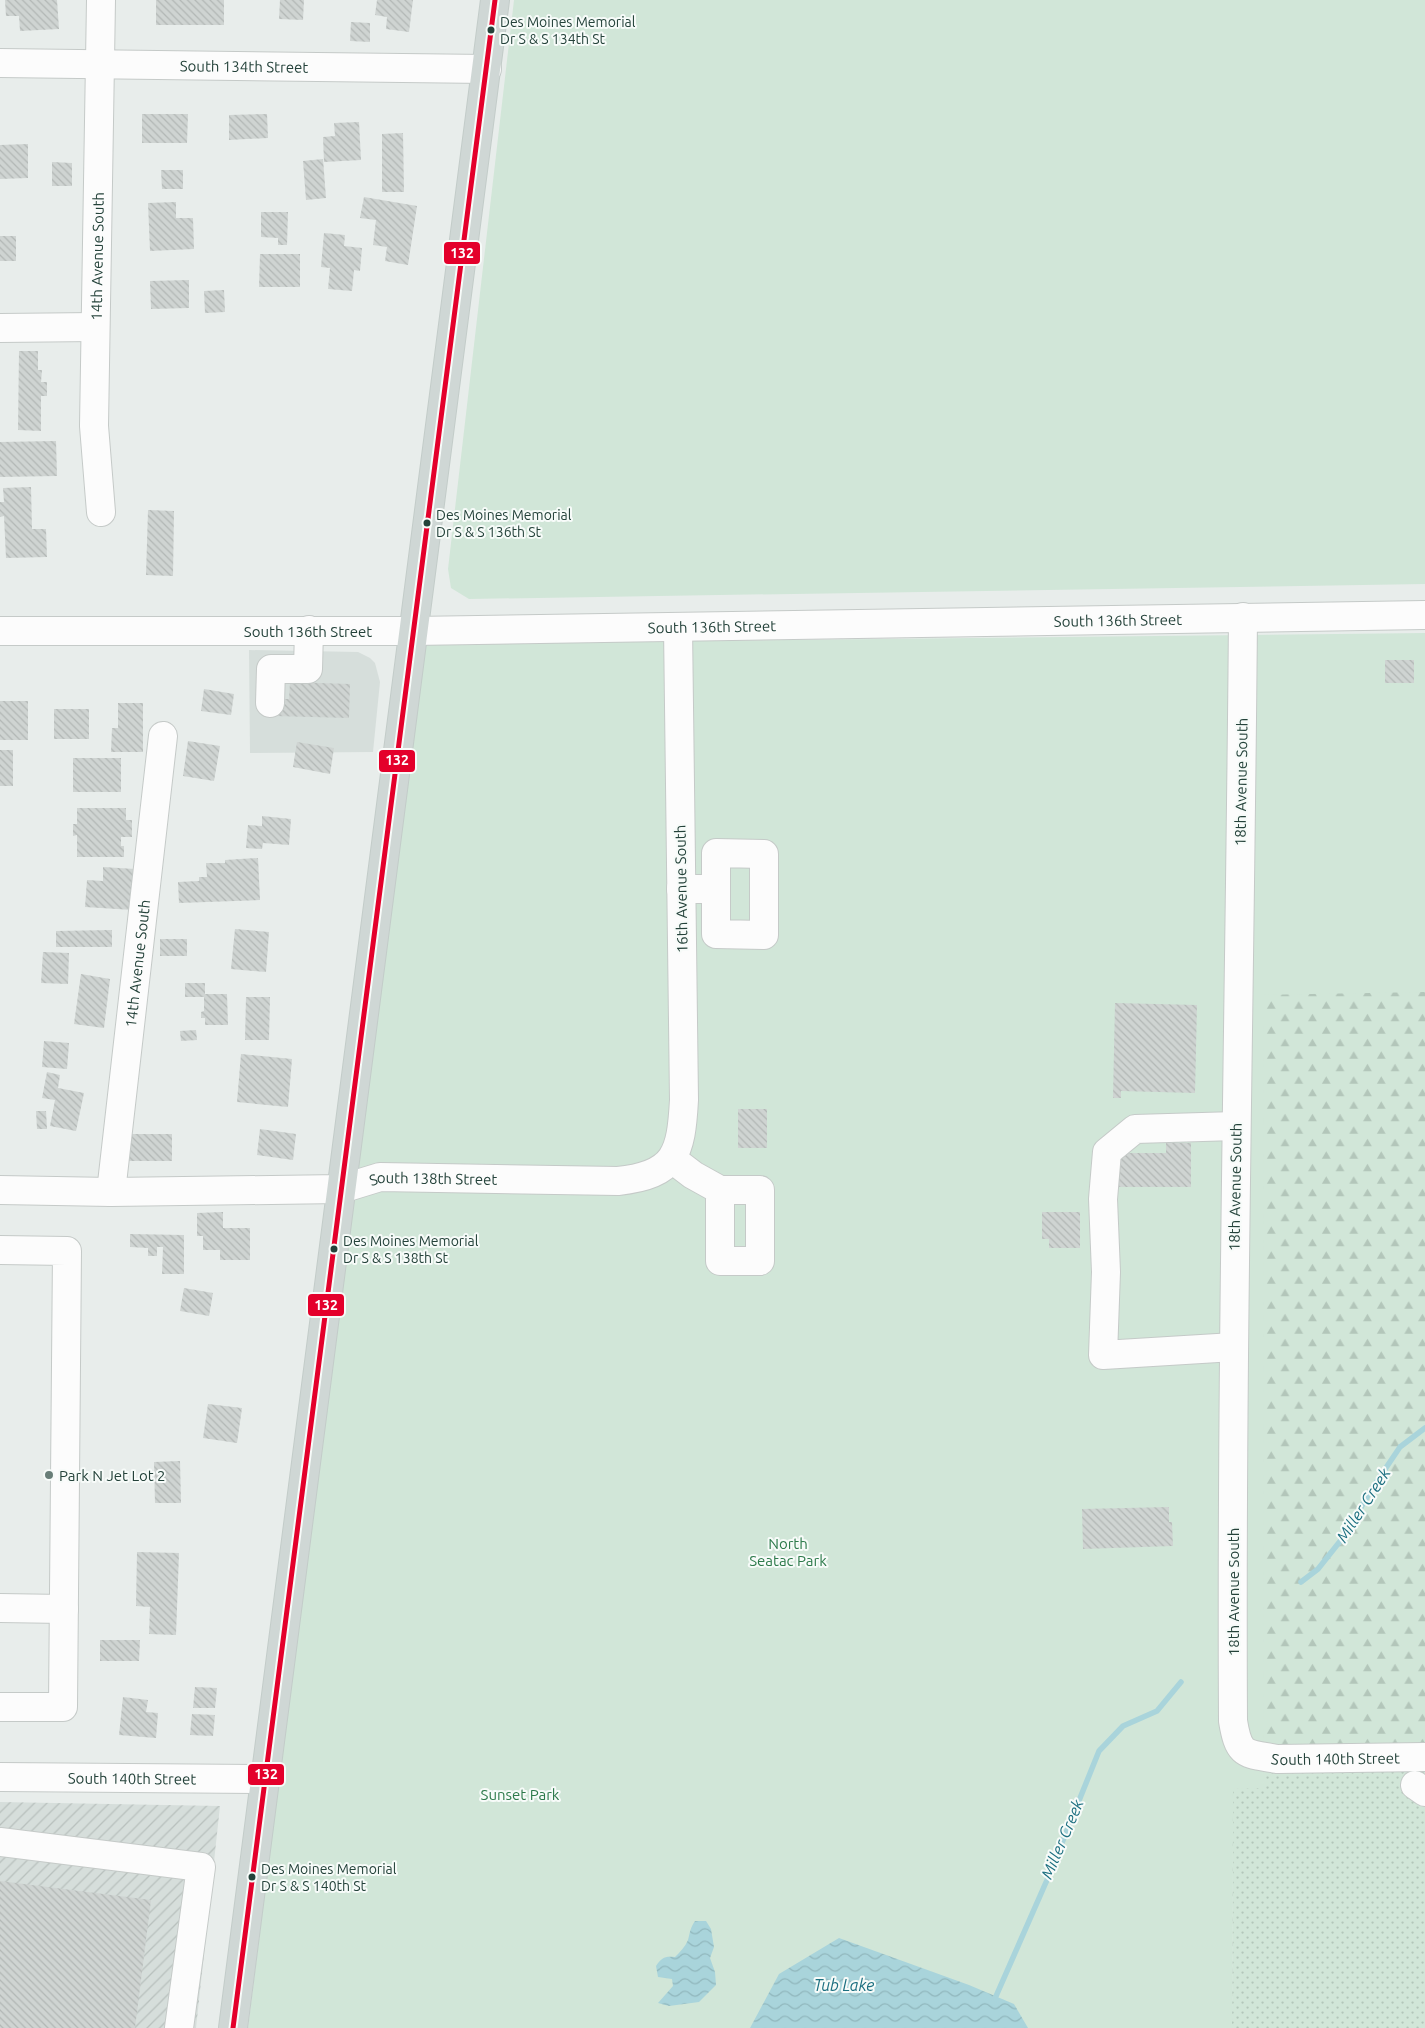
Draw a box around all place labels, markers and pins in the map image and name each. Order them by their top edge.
place label: Des Moines Memorial Dr S & S 134th St [500,14,636,47]
marker: Des Moines Memorial Dr S & S 134th St [486,25,496,35]
place label: Des Moines Memorial Dr S & S 136th St [436,507,572,540]
marker: Des Moines Memorial Dr S & S 136th St [422,518,432,528]
place label: Des Moines Memorial Dr S & S 138th St [343,1233,479,1266]
marker: Des Moines Memorial Dr S & S 138th St [329,1244,339,1254]
place label: Park N Jet Lot 2 [59,1467,166,1484]
marker: Park N Jet Lot 2 [43,1469,55,1481]
place label: Des Moines Memorial Dr S & S 140th St [261,1861,397,1894]
marker: Des Moines Memorial Dr S & S 140th St [247,1872,257,1882]

